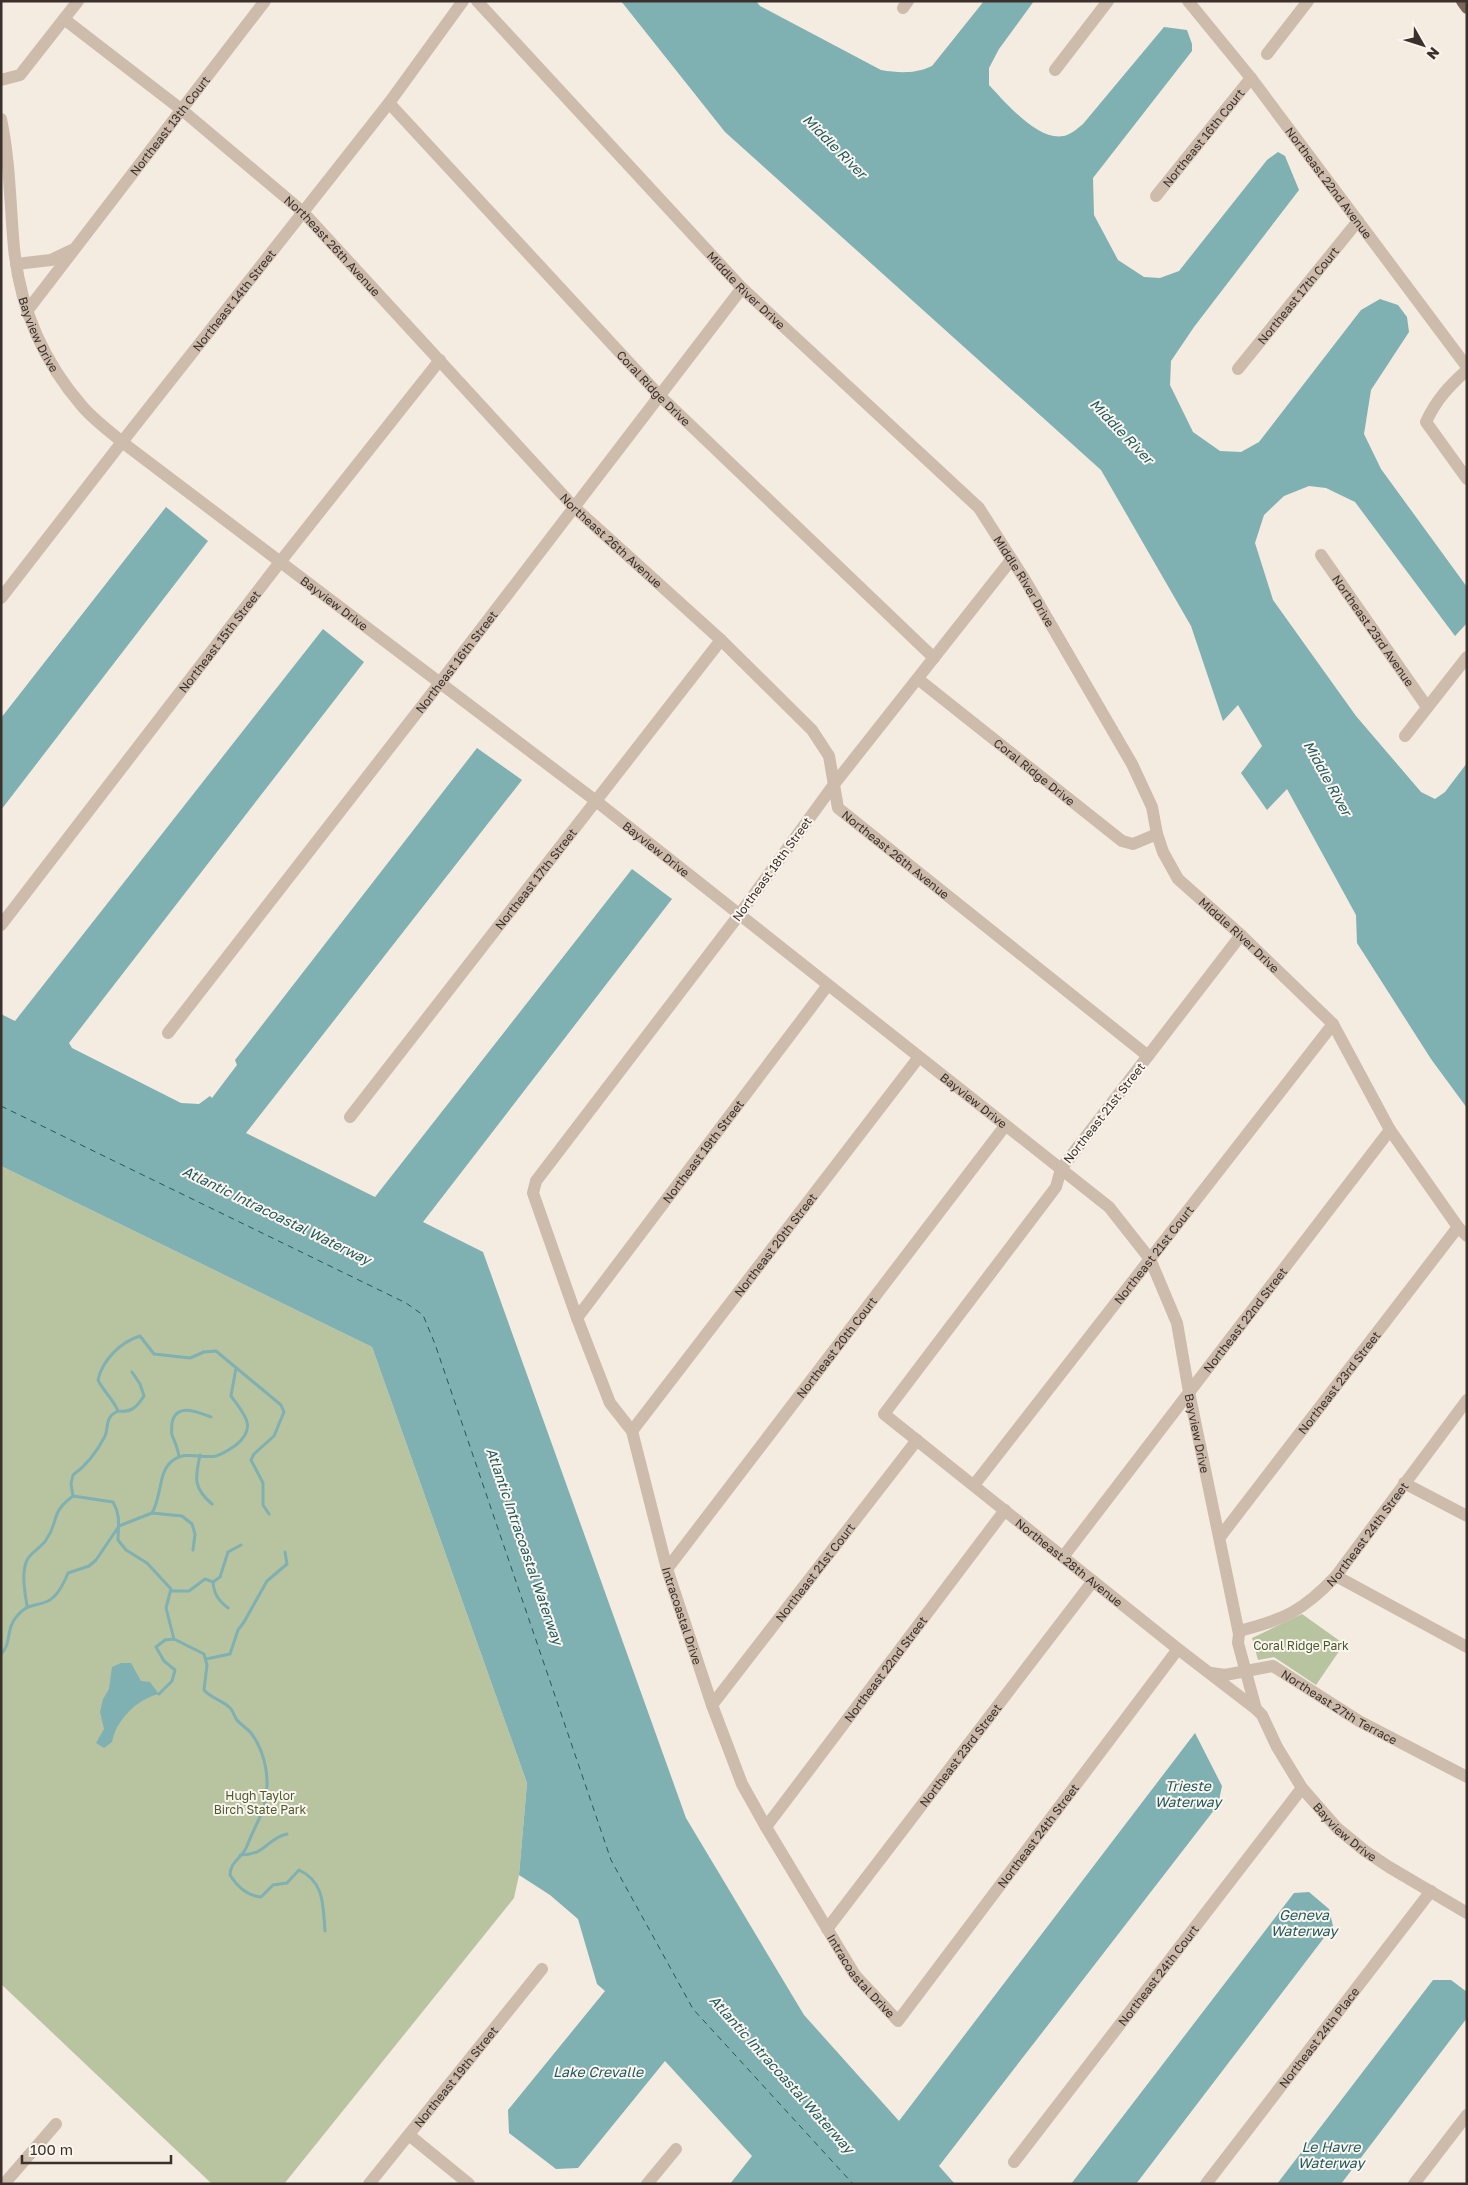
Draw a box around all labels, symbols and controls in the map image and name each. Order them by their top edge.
north arrow [1398,20,1448,70]
text: N [1424,44,1443,63]
street label: Northeast 13th Court [126,72,213,178]
street label: Northeast 16th Court [1159,85,1247,190]
water label: Middle River [800,111,872,183]
street label: Northeast 22nd Avenue [1283,124,1376,241]
street label: Northeast 26th Avenue [281,192,384,299]
street label: Northeast 17th Court [1254,243,1342,347]
street label: Northeast 14th Street [189,246,279,354]
street label: Middle River Drive [704,248,789,332]
street label: Bayview Drive [16,295,62,375]
street label: Coral Ridge Drive [614,347,694,429]
water label: Middle River [1087,395,1159,469]
street label: Northeast 26th Avenue [557,490,666,591]
street label: Middle River Drive [991,532,1058,629]
street label: Northeast 23rd Avenue [1329,572,1418,689]
street label: Bayview Drive [298,573,371,633]
street label: Northeast 15th Street [175,587,263,695]
street label: Northeast 16th Street [412,607,500,716]
street label: Coral Ridge Drive [991,735,1078,808]
water label: Middle River [1300,737,1357,821]
street label: Northeast 26th Avenue [839,807,953,902]
street label: Northeast 18th Street [729,814,815,924]
street label: Bayview Drive [620,818,693,880]
street label: Northeast 17th Street [491,825,580,932]
street label: Middle River Drive [1196,894,1283,976]
street label: Northeast 21st Street [1060,1059,1148,1166]
street label: Bayview Drive [938,1069,1010,1131]
street label: Northeast 19th Street [659,1096,747,1206]
water label: Atlantic Intracoastal Waterway [180,1162,376,1269]
street label: Northeast 20th Street [731,1190,820,1299]
street label: Northeast 21st Court [1110,1202,1197,1307]
street label: Northeast 22nd Street [1200,1264,1290,1375]
street label: Northeast 20th Court [793,1293,880,1401]
street label: Northeast 23rd Street [1294,1328,1383,1437]
street label: Bayview Drive [1182,1392,1213,1474]
water label: Atlantic Intracoastal Waterway [483,1445,567,1649]
street label: Northeast 24th Street [1323,1479,1411,1589]
street label: Northeast 28th Avenue [1013,1515,1126,1610]
street label: Northeast 21st Court [772,1520,858,1624]
street label: Intracoastal Drive [659,1565,706,1667]
street label: Northeast 22nd Street [840,1613,930,1725]
park label: Coral Ridge Park [1253,1638,1349,1653]
street label: Northeast 27th Terrace [1279,1666,1400,1747]
street label: Northeast 23rd Street [916,1700,1004,1810]
water label: Trieste Waterway [1155,1777,1223,1810]
street label: Northeast 24th Street [994,1780,1082,1890]
park label: Hugh Taylor Birch State Park [214,1788,306,1817]
street label: Bayview Drive [1310,1799,1380,1864]
water label: Geneva Waterway [1271,1906,1339,1939]
street label: Northeast 24th Court [1114,1921,1202,2028]
street label: Intracoastal Drive [824,1931,898,2021]
street label: Northeast 24th Place [1275,1984,1362,2091]
water label: Atlantic Intracoastal Waterway [706,1991,859,2158]
street label: Northeast 19th Street [410,2023,501,2130]
water label: Lake Crevalle [553,2063,644,2080]
scale bar [22,2132,171,2164]
water label: Le Havre Waterway [1298,2138,1366,2171]
text: 100 m [30,2140,73,2158]

